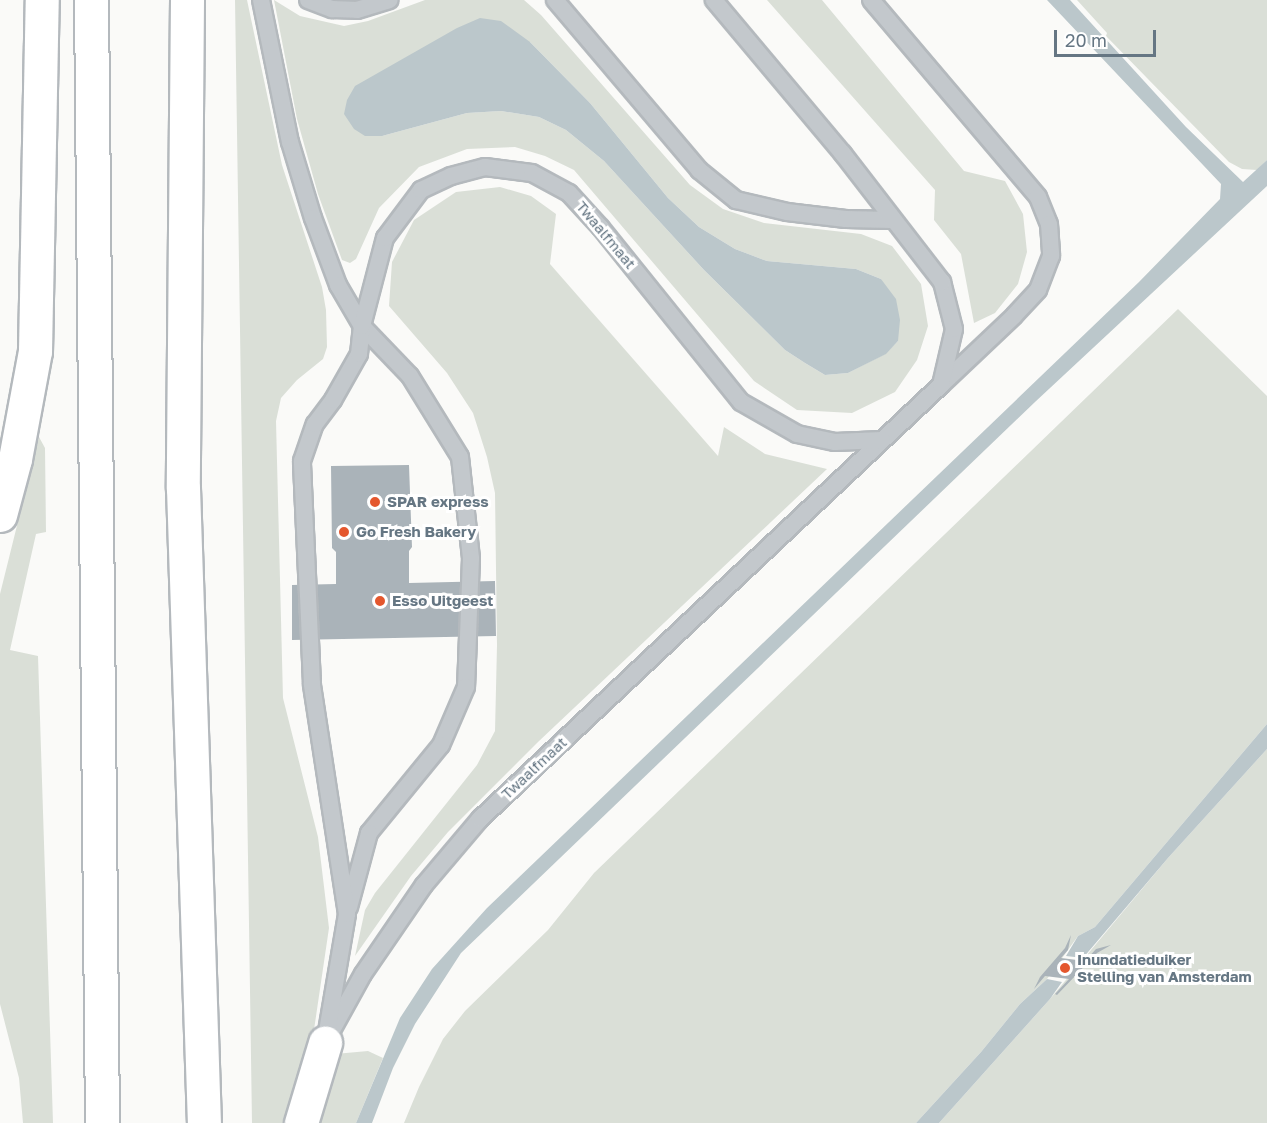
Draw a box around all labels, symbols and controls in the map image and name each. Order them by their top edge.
scale bar [1057,18,1159,56]
text: 20 m [1065,29,1107,51]
street label: Twaalfmaat [572,198,640,272]
place label: SPAR express [387,493,489,511]
marker: SPAR express [368,495,382,509]
place label: Go Fresh Bakery [356,523,476,541]
marker: Go Fresh Bakery [337,525,351,539]
place label: Esso Uitgeest [392,592,493,610]
marker: Esso Uitgeest [373,594,387,608]
street label: Twaalfmaat [498,733,570,803]
place label: Inundatieduiker Stelling van Amsterdam [1077,950,1252,985]
marker: Inundatieduiker Stelling van Amsterdam [1058,961,1072,975]

